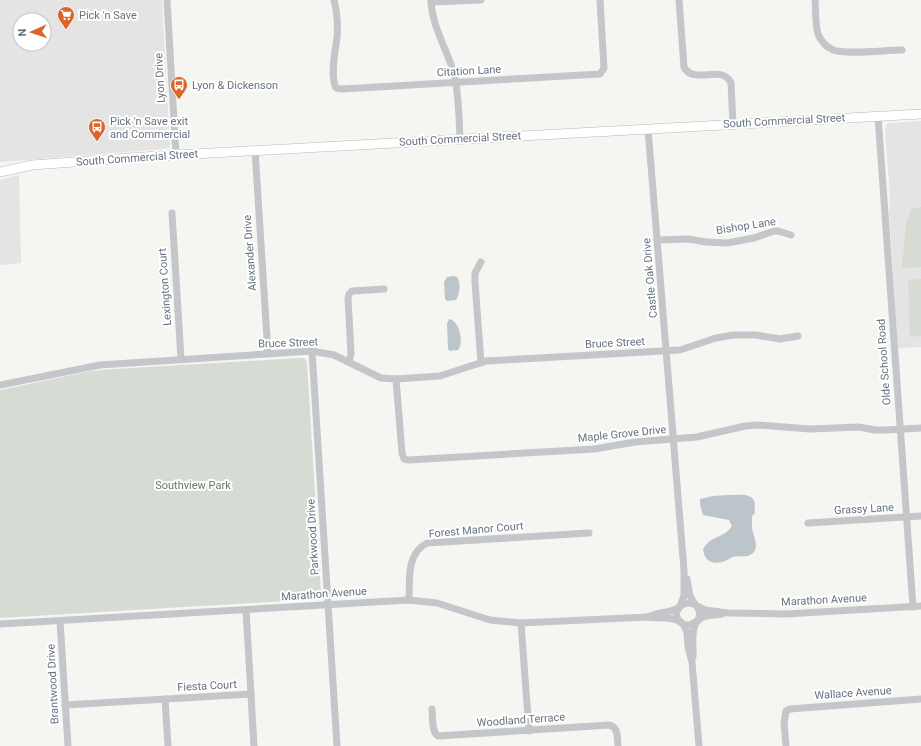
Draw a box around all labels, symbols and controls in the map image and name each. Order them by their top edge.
supermarket icon: Pick 'n Save [56,5,76,30]
place label: Pick 'n Save [79,9,137,22]
north arrow [12,12,52,52]
text: N [16,28,29,37]
street label: Lyon Drive [152,52,168,103]
street label: Citation Lane [436,63,502,79]
bus stop icon: Lyon & Dickenson [169,75,189,100]
place label: Lyon & Dickenson [192,79,278,92]
street label: South Commercial Street [723,111,846,131]
place label: Pick 'n Save exit and Commercial [110,115,190,141]
bus stop icon: Pick 'n Save exit and Commercial [87,117,107,142]
street label: South Commercial Street [399,129,522,149]
street label: South Commercial Street [76,147,199,169]
street label: Alexander Drive [241,214,259,292]
street label: Bishop Lane [715,215,777,237]
street label: Castle Oak Drive [640,237,660,319]
street label: Lexington Court [156,247,174,326]
street label: Olde School Road [874,318,894,406]
street label: Bruce Street [258,335,319,351]
street label: Bruce Street [585,335,646,351]
street label: Maple Grove Drive [577,423,667,445]
park label: Southview Park [155,479,231,492]
street label: Parkwood Drive [304,498,321,576]
street label: Grassy Lane [834,501,895,517]
street label: Forest Manor Court [428,519,524,541]
street label: Marathon Avenue [281,585,367,603]
street label: Marathon Avenue [781,591,867,609]
street label: Brantwood Drive [44,643,62,725]
street label: Fiesta Court [177,678,238,694]
street label: Wallace Avenue [814,684,892,702]
street label: Woodland Terrace [476,710,566,730]

